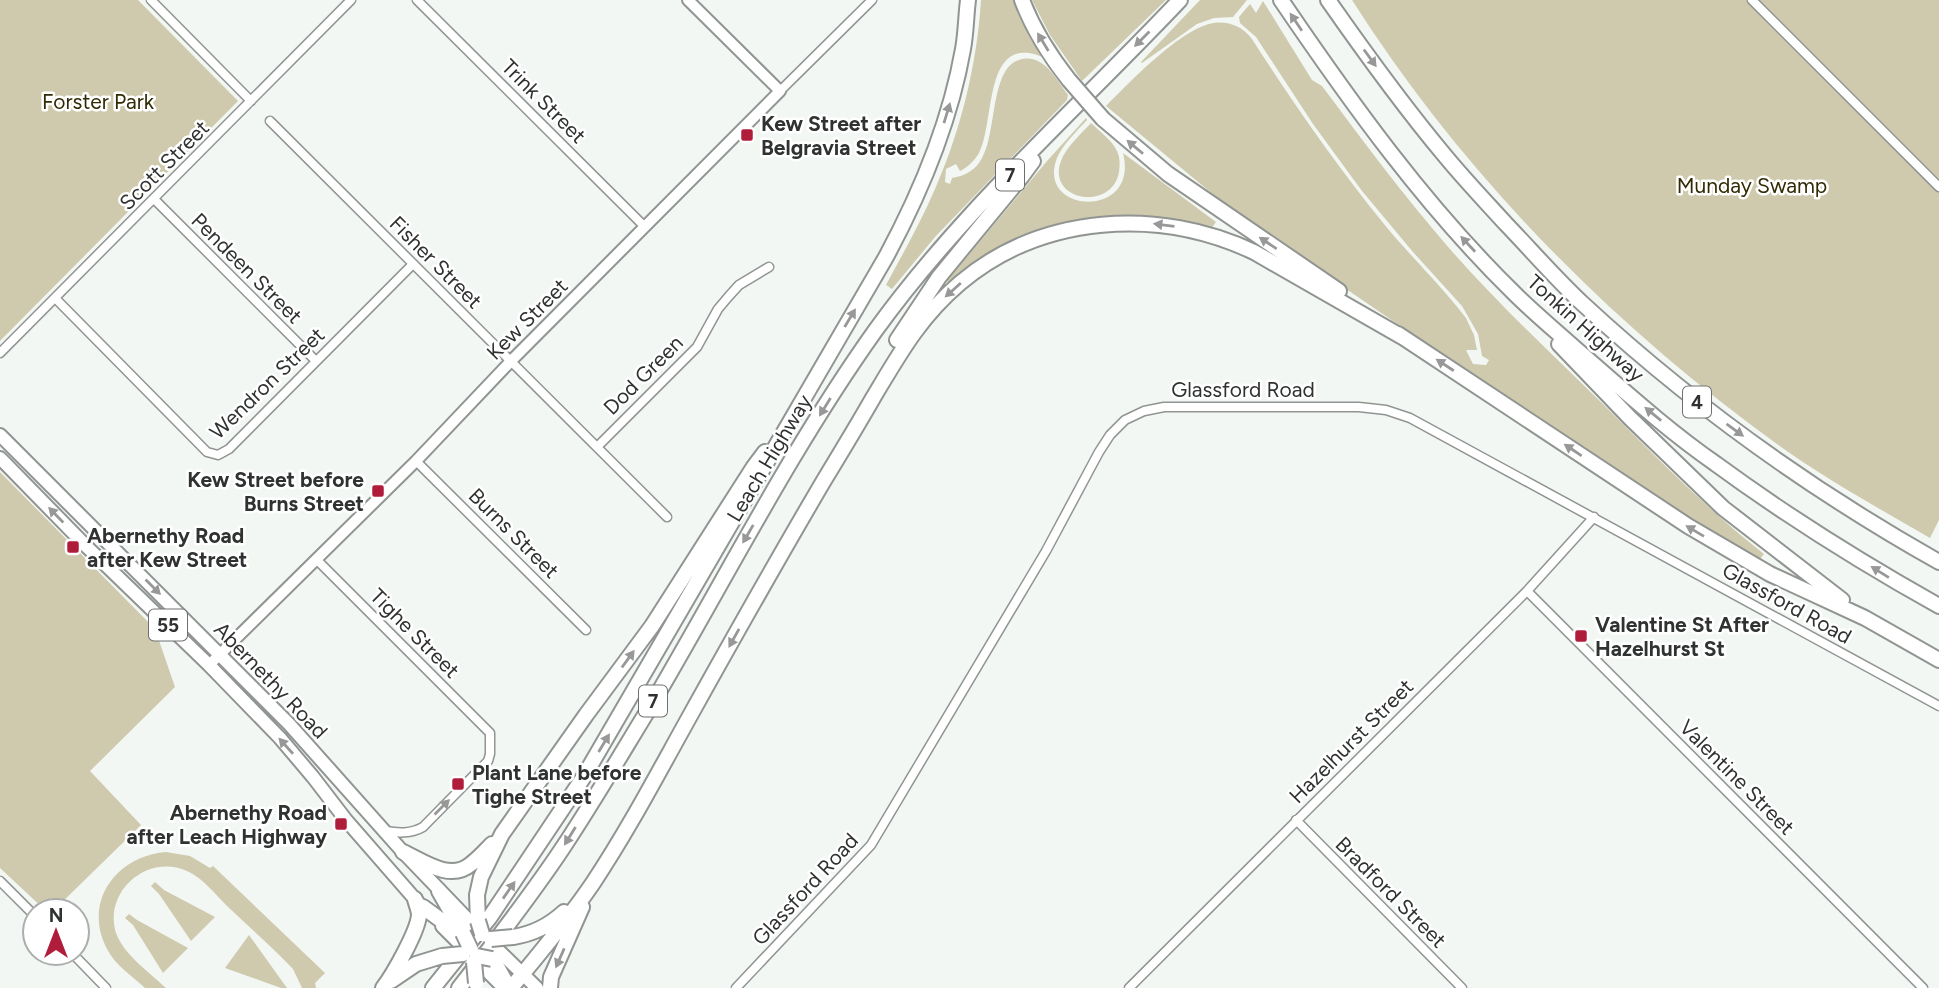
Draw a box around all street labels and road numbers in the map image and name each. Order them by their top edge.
street label: Trink Street [497,54,591,148]
street label: Scott Street [114,115,214,215]
road number: 7 [996,160,1024,190]
street label: Pendeen Street [187,208,308,329]
street label: Fisher Street [385,211,487,313]
street label: Tonkin Highway [1522,269,1650,387]
street label: Kew Street [481,273,573,365]
street label: Wendron Street [204,322,330,444]
street label: Dod Green [598,330,688,420]
street label: Glassford Road [1171,377,1315,402]
road number: 4 [1683,386,1711,418]
street label: Leach Highway [721,390,817,526]
street label: Burns Street [464,483,564,583]
street label: Glassford Road [1718,557,1856,649]
street label: Tighe Street [365,583,465,683]
road number: 55 [149,610,187,640]
street label: Abernethy Road [209,617,333,743]
street label: Hazelhurst Street [1284,674,1418,808]
road number: 7 [639,686,667,716]
street label: Valentine Street [1674,714,1800,840]
street label: Glassford Road [747,828,863,950]
street label: Bradford Street [1330,831,1452,953]

